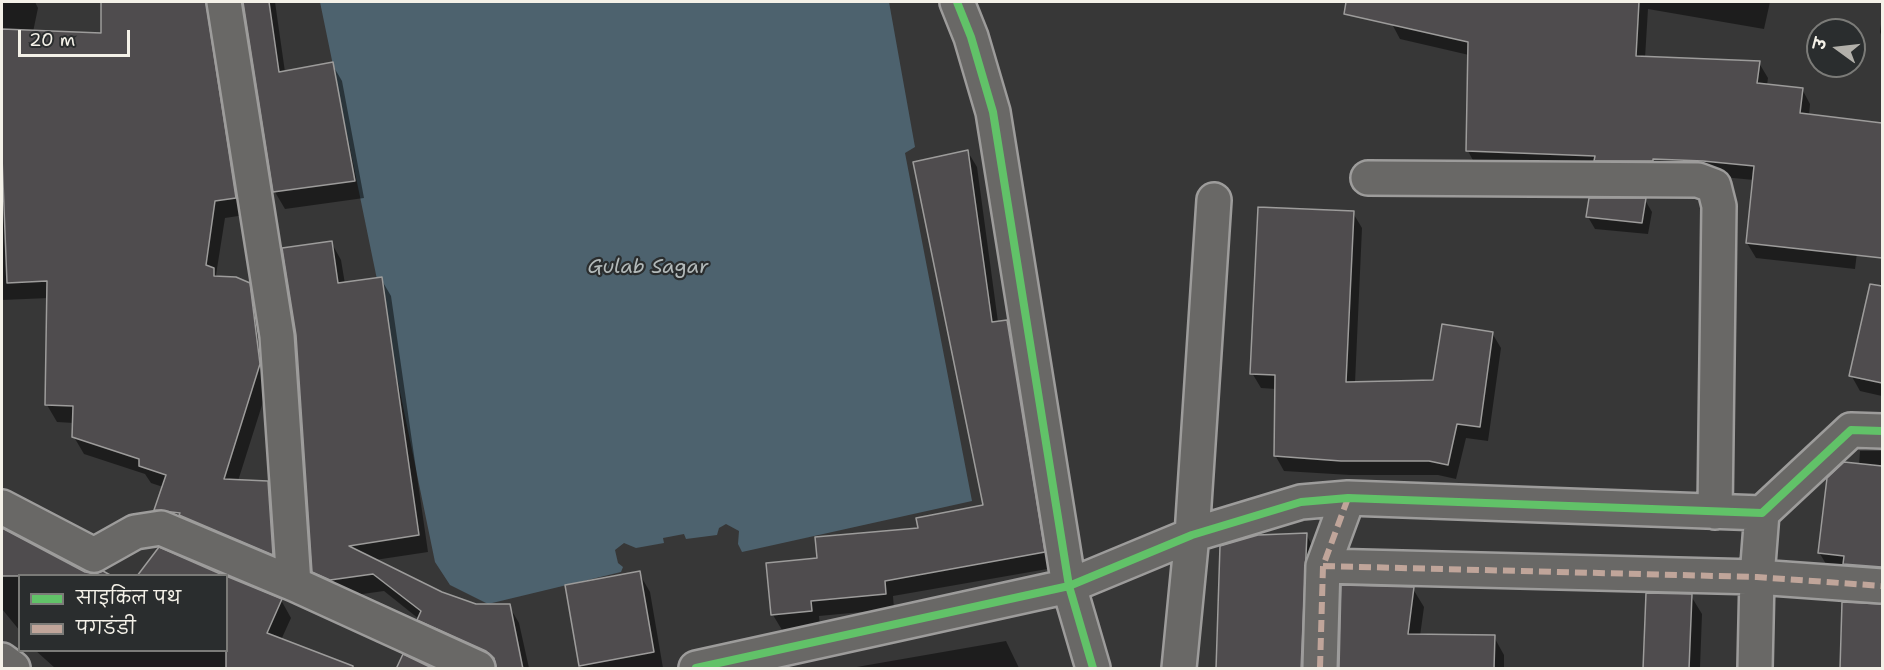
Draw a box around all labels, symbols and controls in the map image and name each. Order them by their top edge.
scale bar [21,18,134,56]
north arrow [1806,18,1866,78]
text: 20 m [29,28,75,52]
text: उ [1809,36,1832,52]
water label: Gulab Sagar [587,256,709,280]
legend [18,574,228,652]
text: साइकिल पथ [76,586,181,610]
text: पगडंडी [76,616,136,640]

